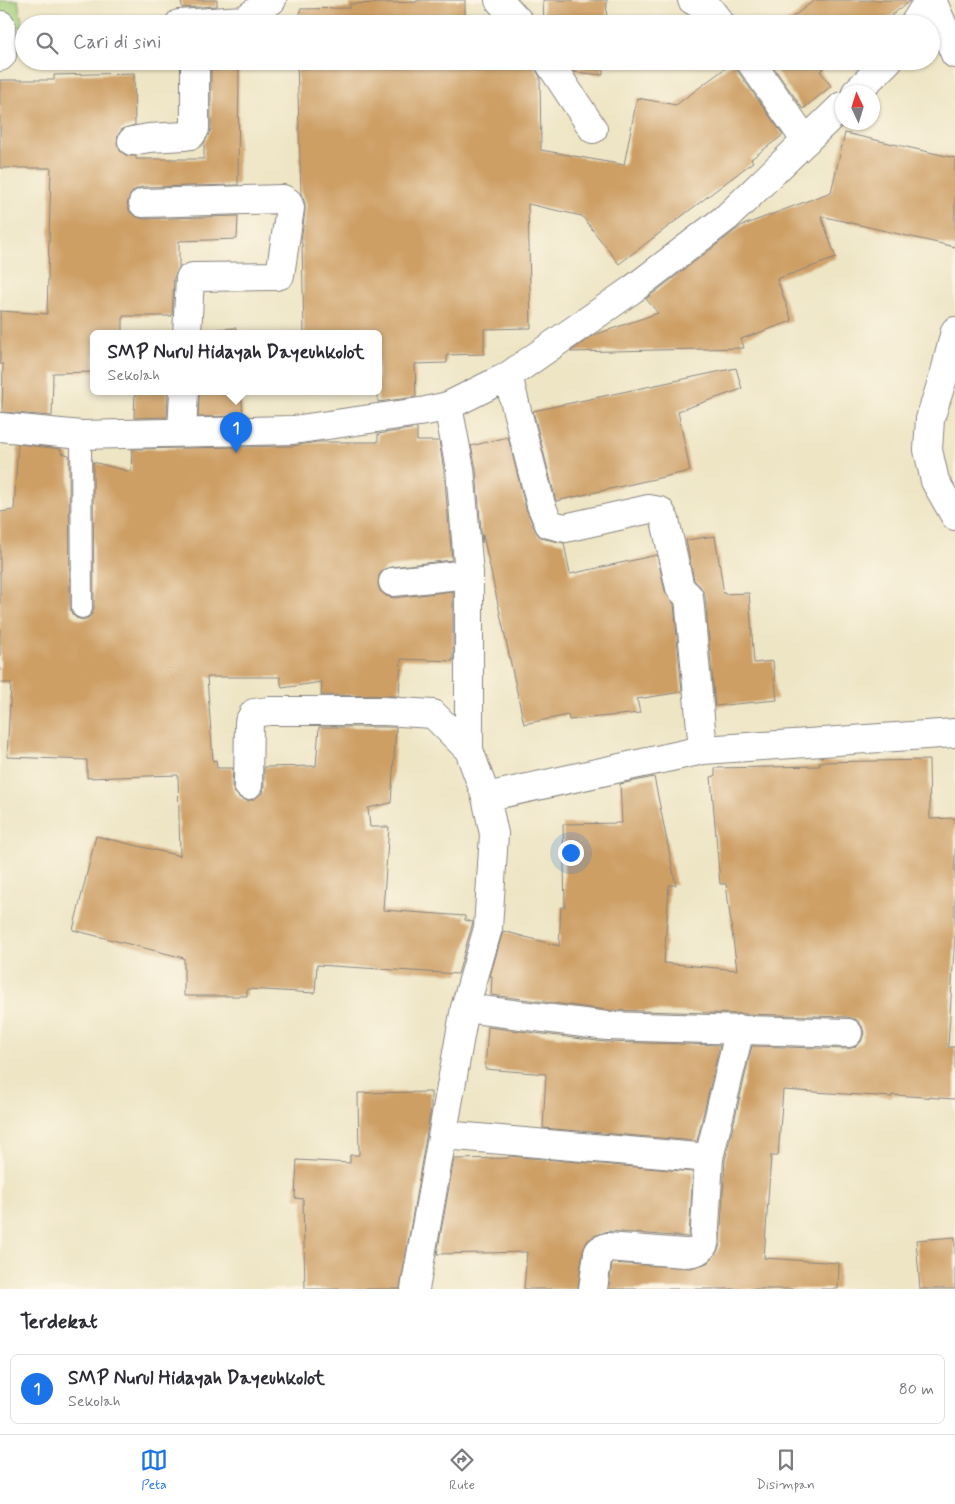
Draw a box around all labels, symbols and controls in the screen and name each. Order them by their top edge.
search box [15,15,940,70]
icon: search [33,29,61,57]
text: Cari di sini [73,30,161,55]
north arrow [835,85,880,130]
popup [90,330,382,395]
text: SMP Nurul Hidayah Dayeuhkolot [108,340,365,365]
text: Sekolah [108,365,160,386]
pin: 1 [220,412,252,453]
your location [558,840,584,866]
text: Terdekat [20,1308,98,1336]
text: SMP Nurul Hidayah Dayeuhkolot [68,1366,325,1391]
text: 1 [33,1379,41,1400]
text: 80 m [899,1379,934,1400]
text: Sekolah [68,1391,121,1412]
tab: Peta [140,1446,168,1494]
tab: Rute [448,1446,476,1494]
tab: Disimpan [756,1446,815,1494]

